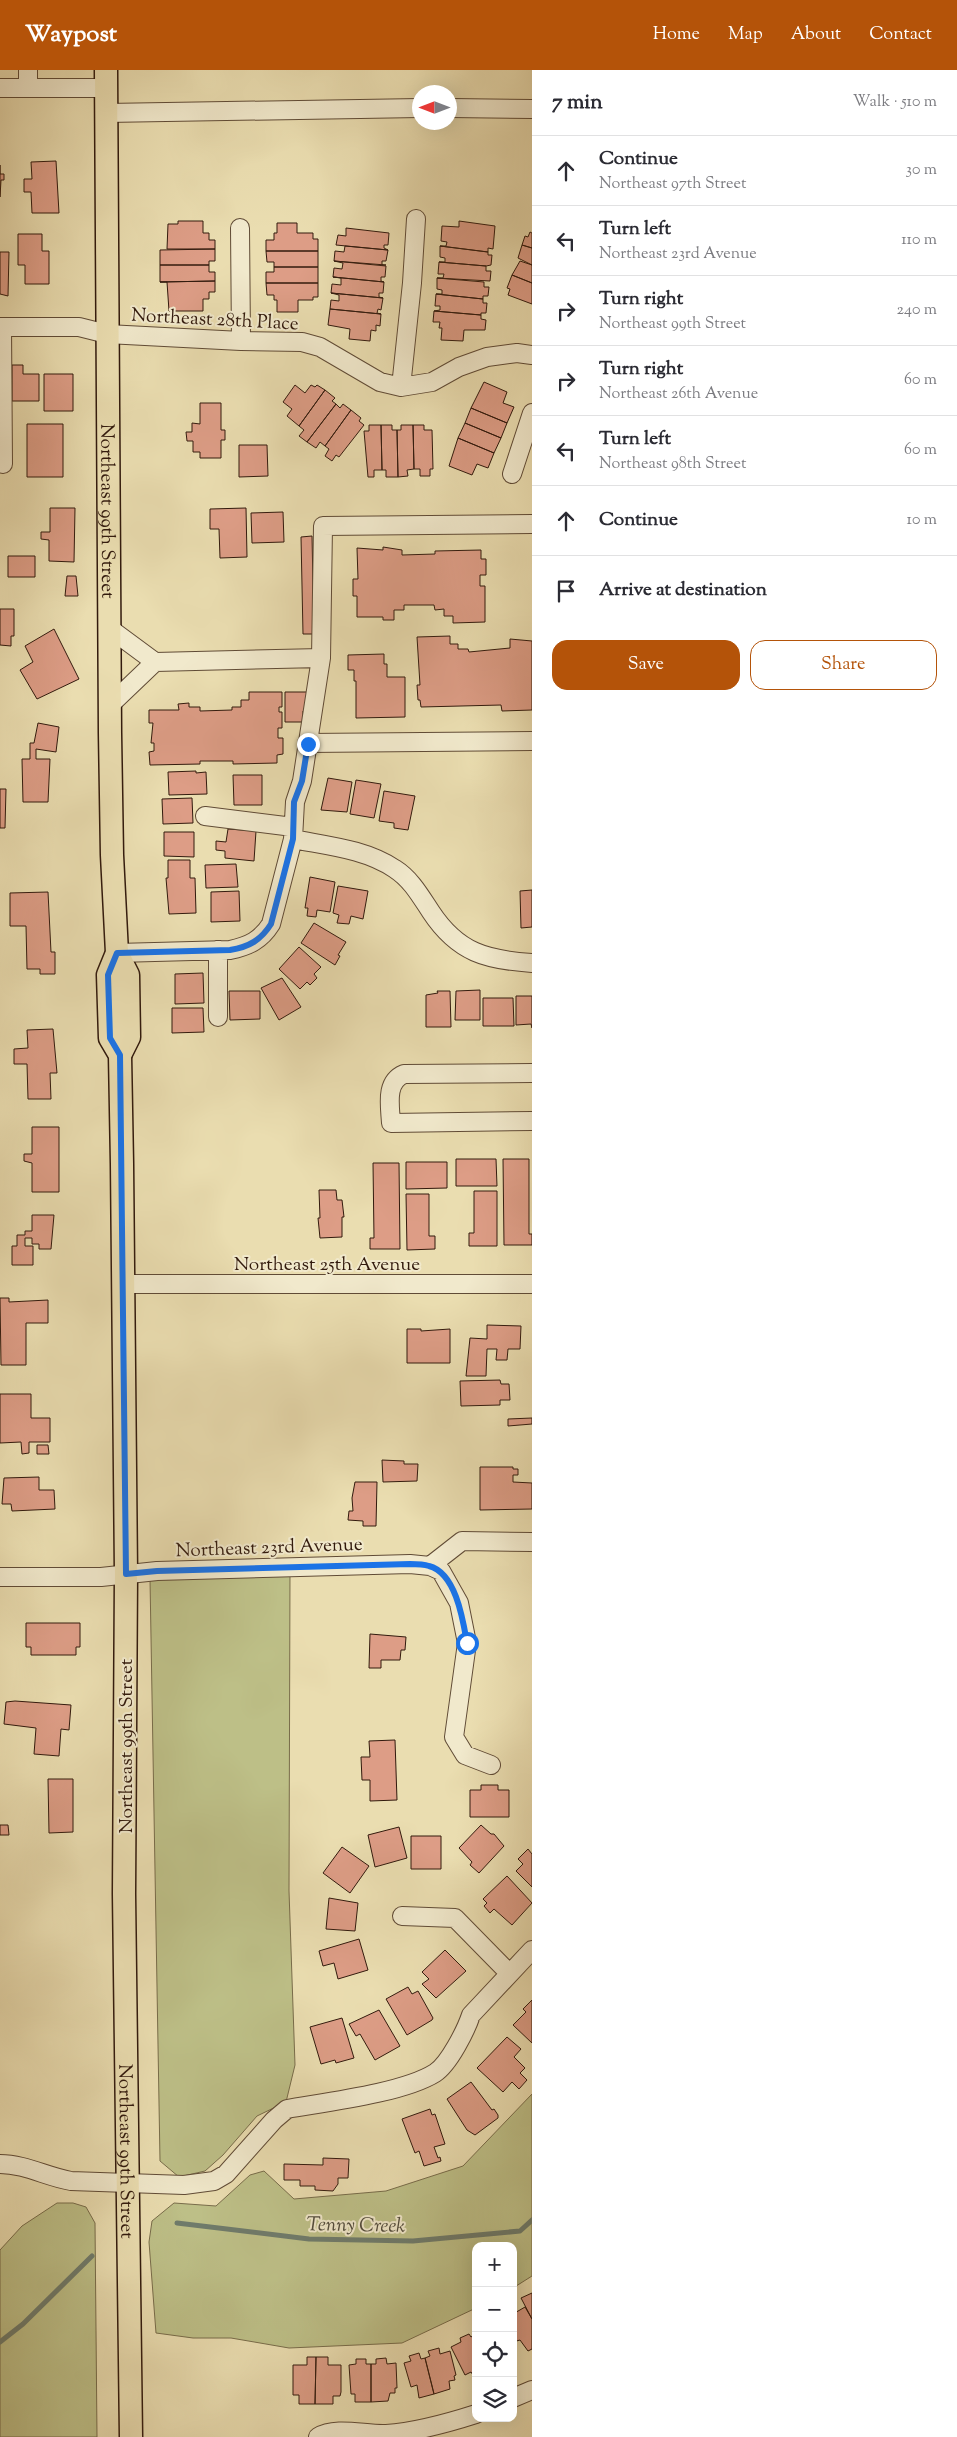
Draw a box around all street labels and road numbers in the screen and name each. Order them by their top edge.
street label: Northeast 28th Place [131,303,299,338]
street label: Northeast 99th Street [92,424,120,599]
street label: Northeast 25th Avenue [234,1252,420,1279]
street label: Northeast 23rd Avenue [175,1532,363,1565]
street label: Northeast 99th Street [114,1658,141,1833]
street label: Northeast 99th Street [110,2064,139,2239]

